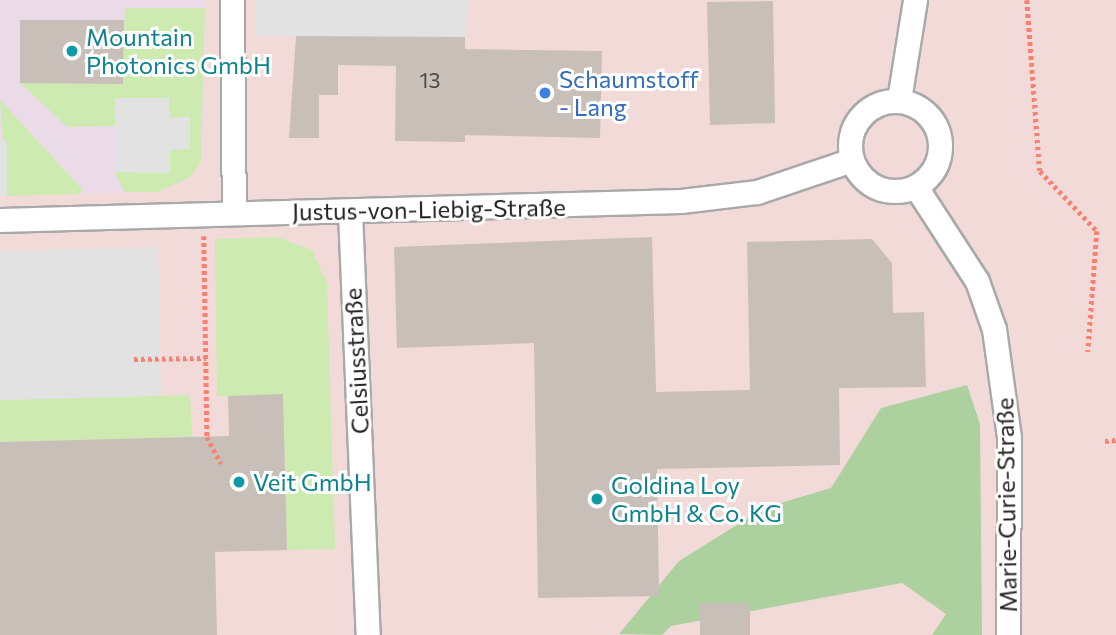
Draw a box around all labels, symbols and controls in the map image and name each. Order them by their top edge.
place label: Mountain Photonics GmbH [86,23,271,79]
marker: Mountain Photonics GmbH [64,43,80,59]
place label: Schaumstoff - Lang [559,65,699,121]
house number: 13 [420,67,440,93]
marker: Schaumstoff - Lang [537,85,553,101]
street label: Justus-von-Liebig-Straße [292,192,566,226]
street label: Celsiusstraße [338,287,374,435]
street label: Marie-Curie-Straße [990,397,1022,613]
place label: Veit GmbH [253,468,372,496]
place label: Goldina Loy GmbH & Co. KG [611,471,782,527]
marker: Veit GmbH [231,474,247,490]
marker: Goldina Loy GmbH & Co. KG [589,491,605,507]

